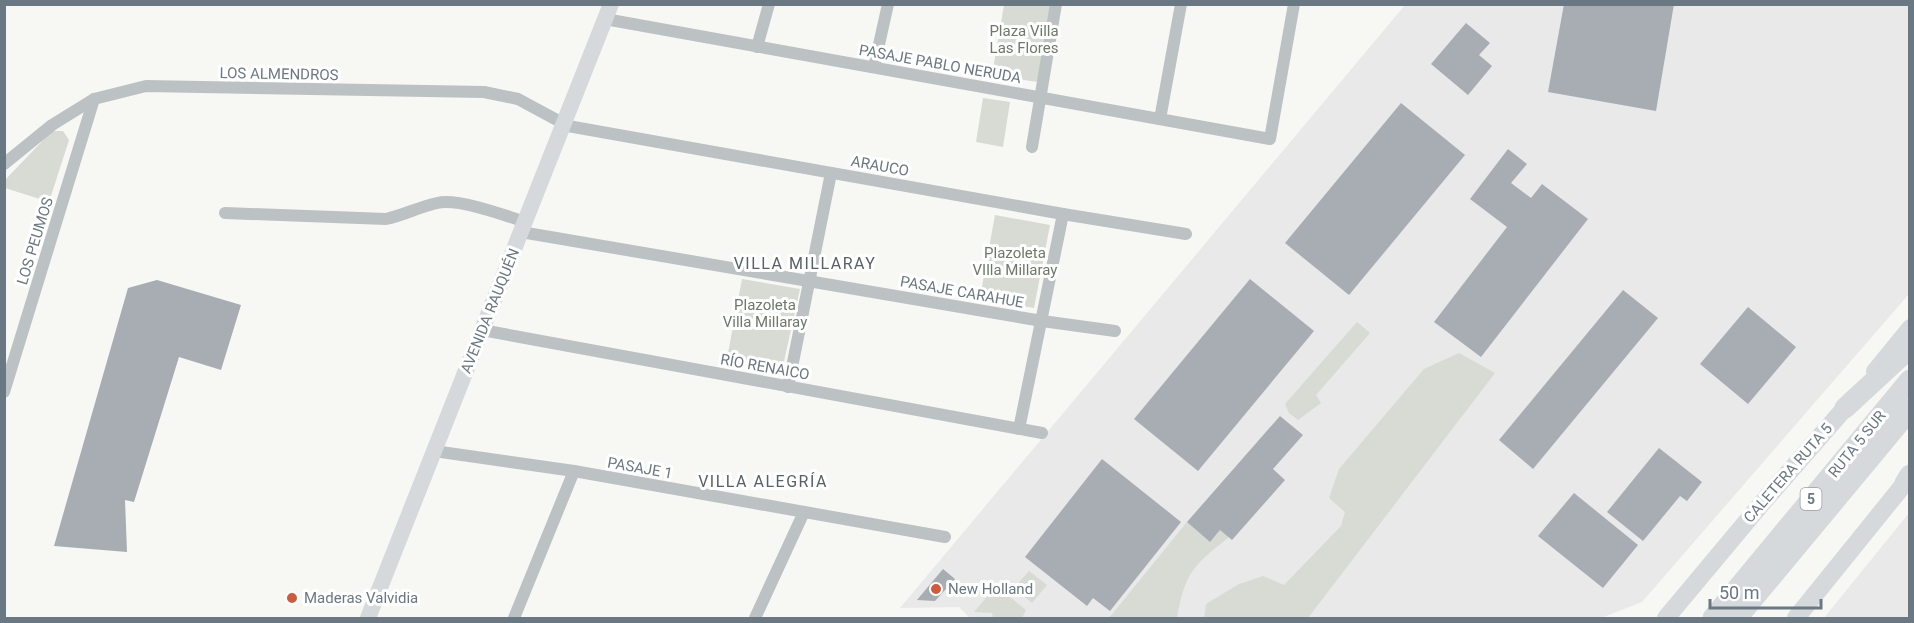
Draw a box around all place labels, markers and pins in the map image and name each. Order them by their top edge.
place label: New Holland [948,580,1033,598]
marker: New Holland [929,582,943,596]
place label: Maderas Valvidia [304,589,418,607]
marker: Maderas Valvidia [285,591,299,605]

